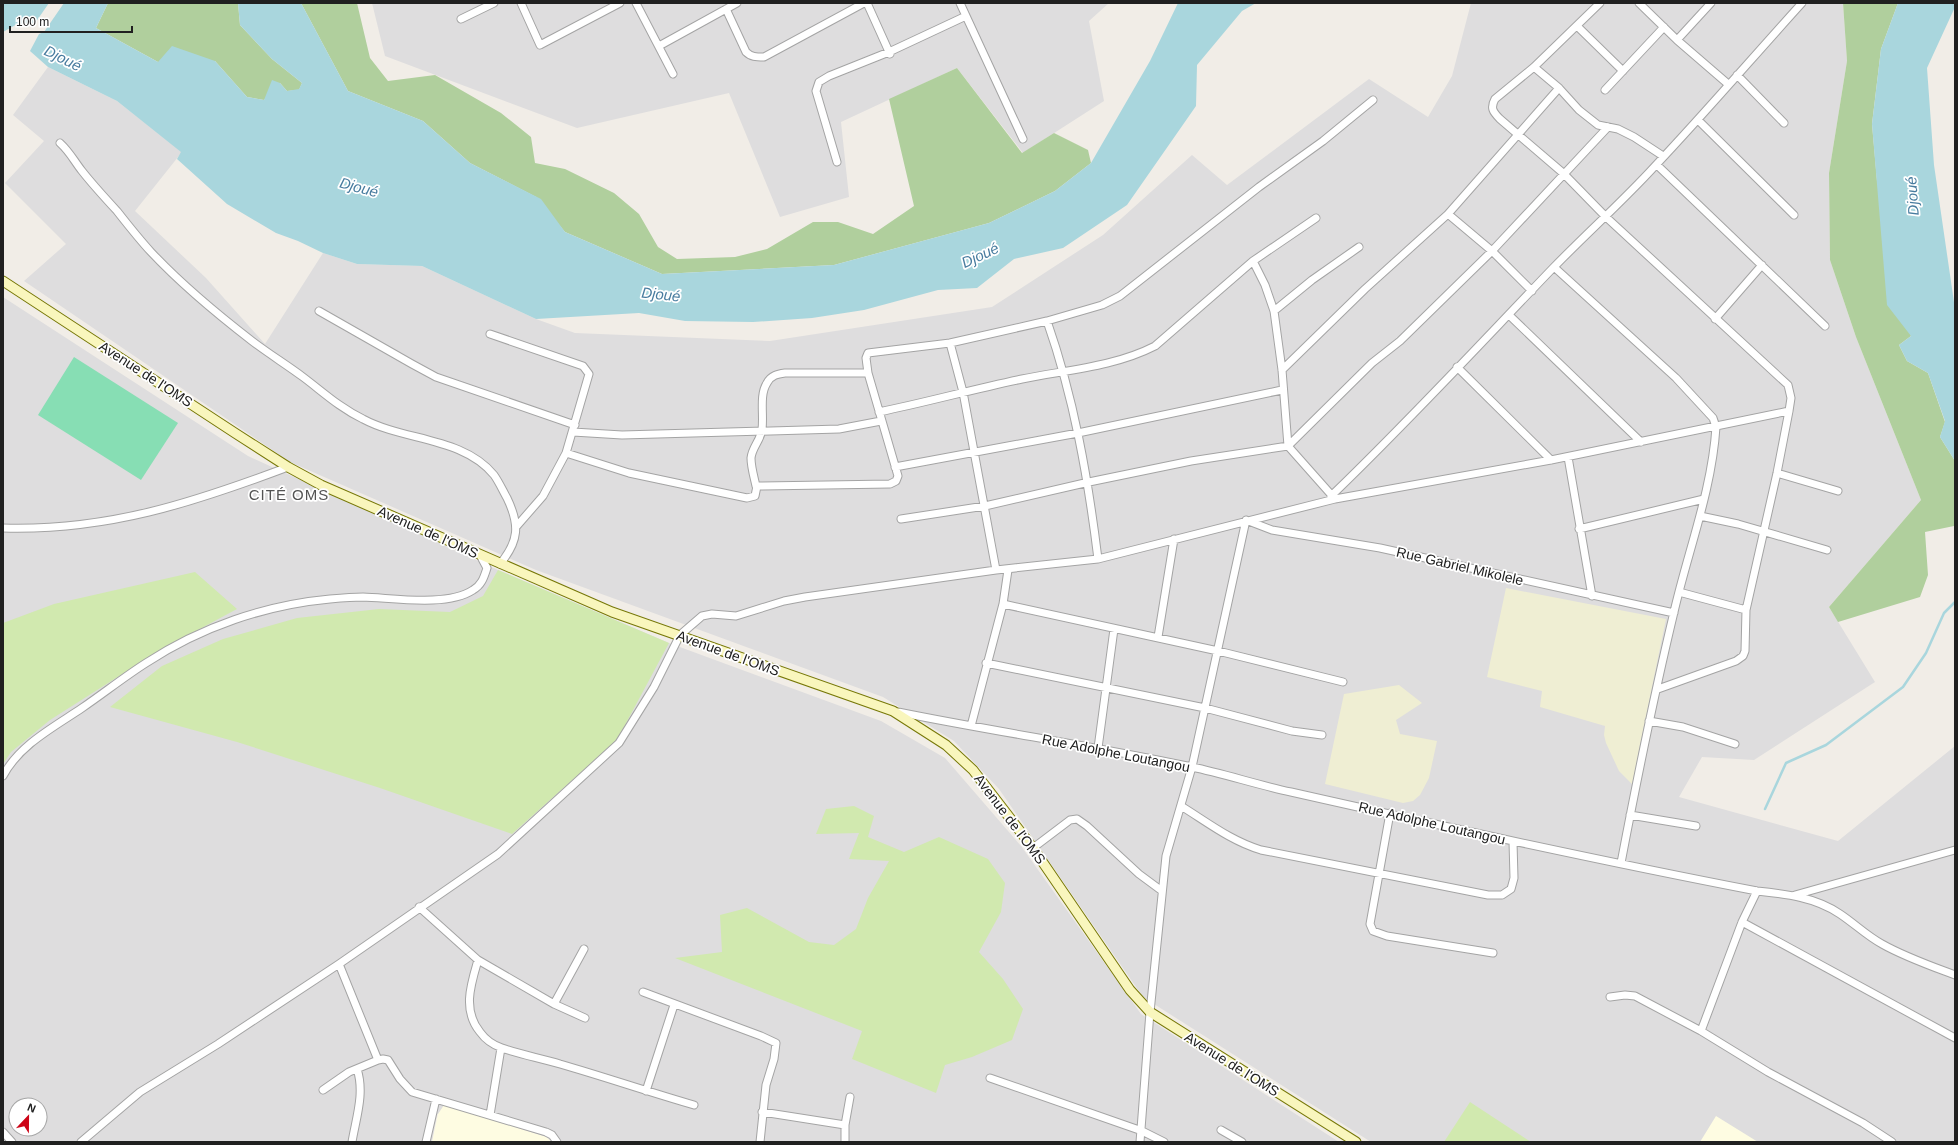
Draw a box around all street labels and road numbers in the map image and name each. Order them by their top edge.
street label: Avenue de l'OMS [96,338,196,410]
street label: Avenue de l'OMS [375,503,481,561]
street label: Rue Gabriel Mikolele [1395,544,1525,588]
street label: Avenue de l'OMS [674,627,782,679]
street label: Rue Adolphe Loutangou [1041,731,1191,775]
street label: Avenue de l'OMS [971,771,1049,867]
street label: Rue Adolphe Loutangou [1357,798,1507,848]
street label: Avenue de l'OMS [1182,1029,1282,1099]

